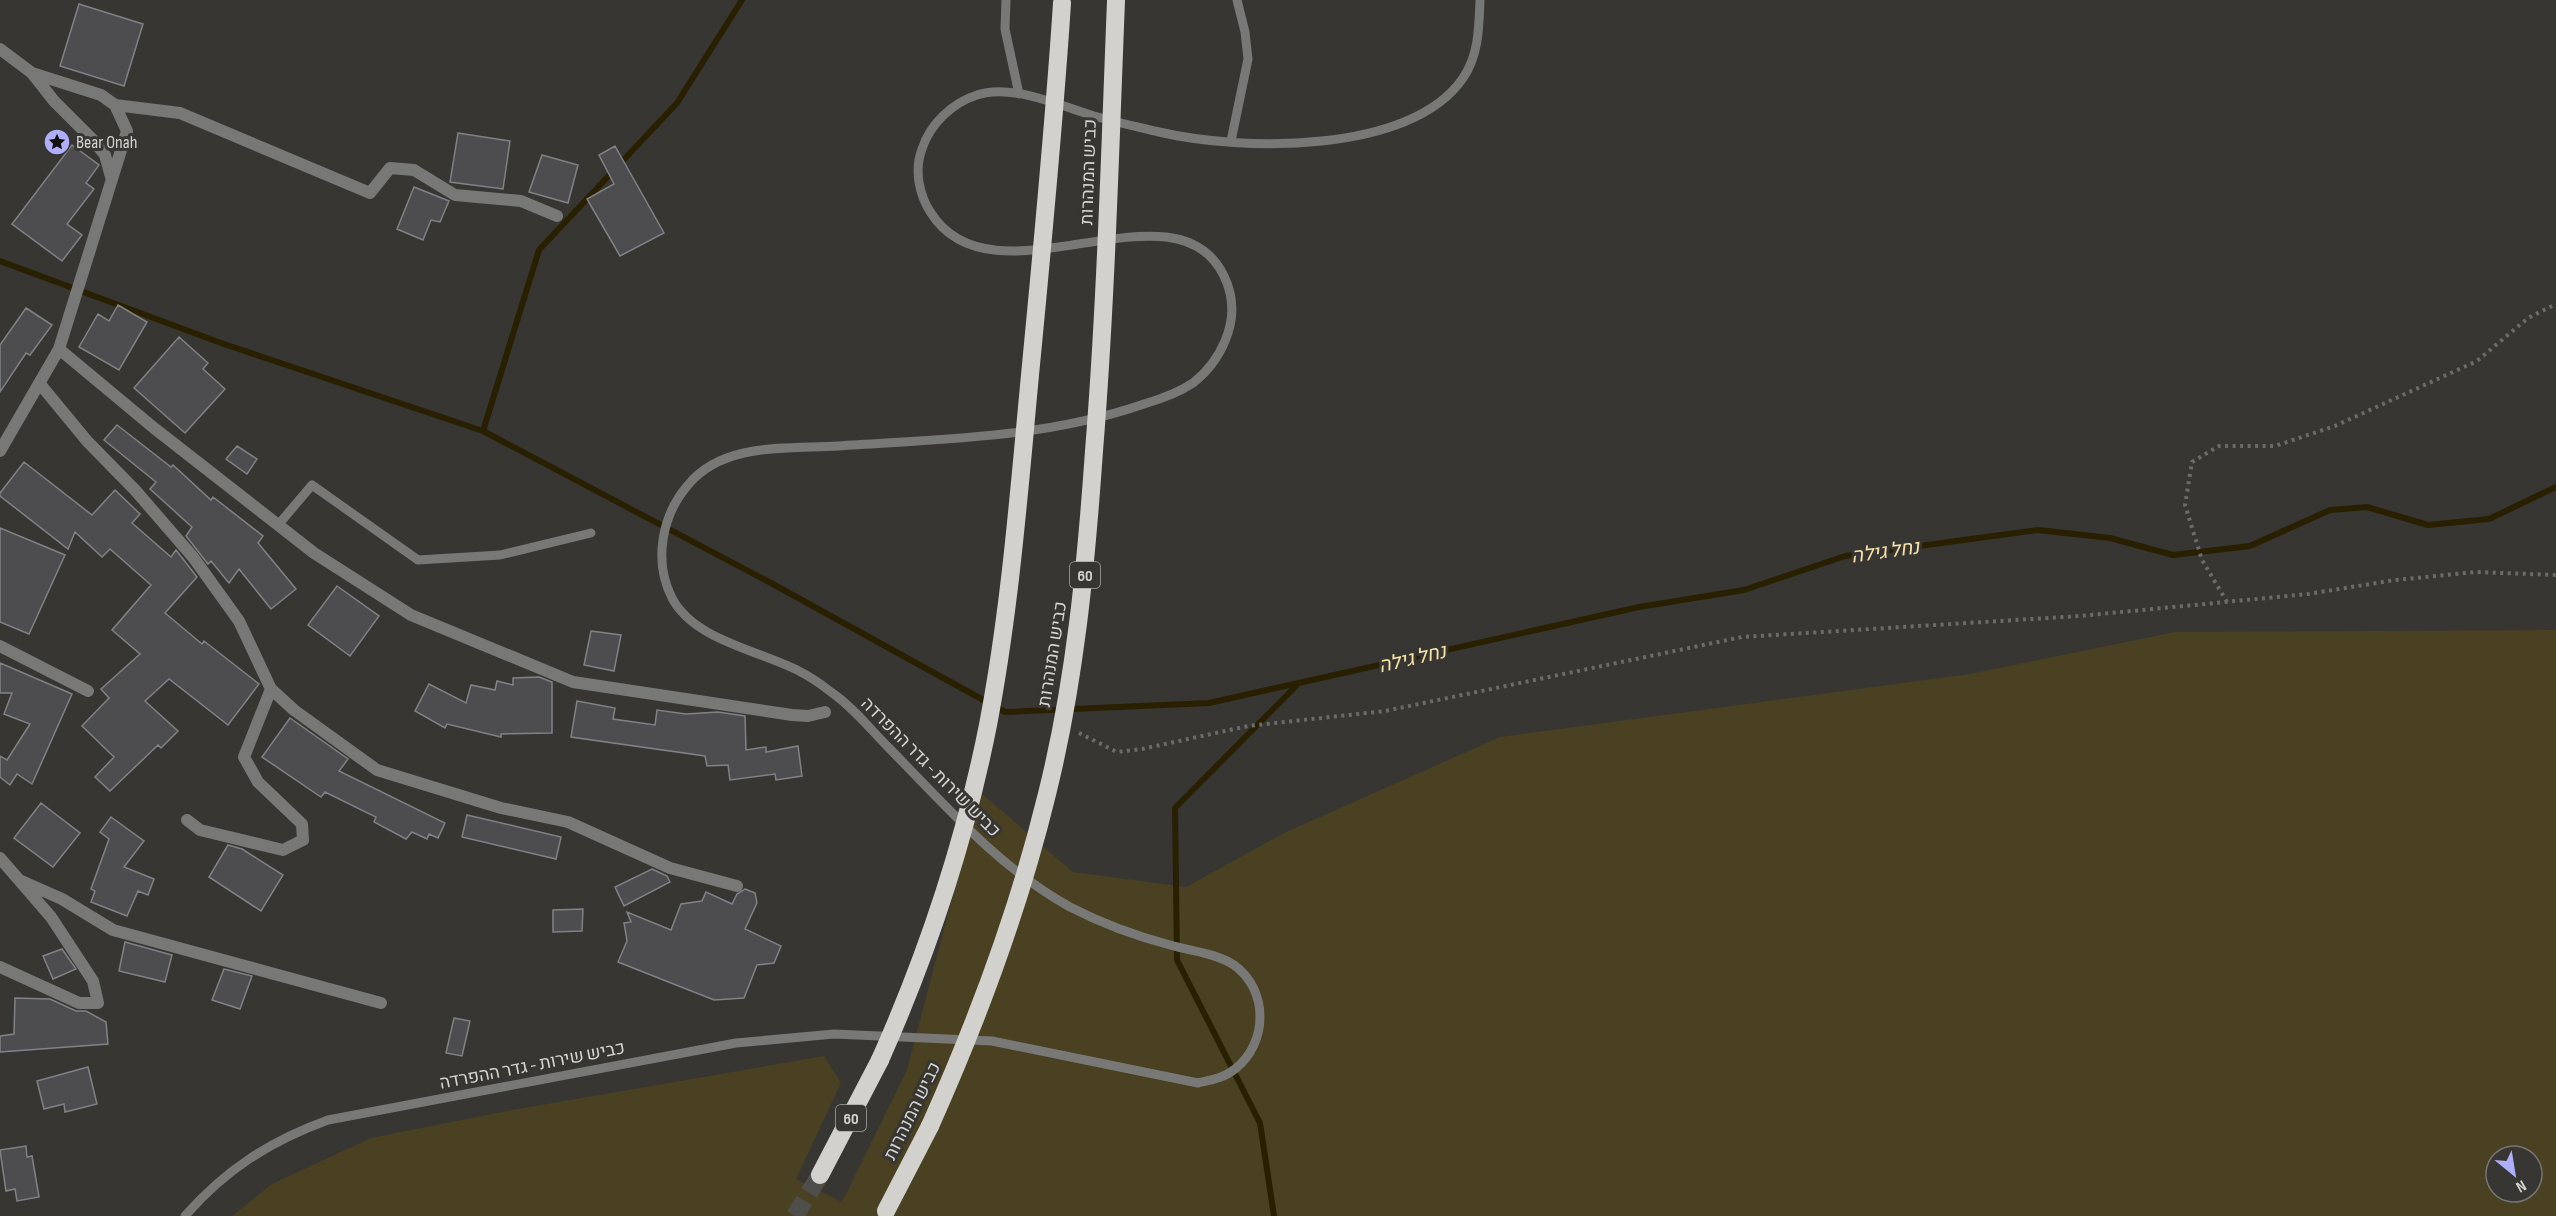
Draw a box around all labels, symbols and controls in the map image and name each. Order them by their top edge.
street label: כביש המנהרות [1076,119,1101,225]
place icon: Bear Onah [42,127,72,157]
place label: Bear Onah [76,132,137,153]
water label: נחל גילה [1849,535,1923,569]
road number: 60 [1070,562,1100,588]
street label: כביש המנהרות [1034,600,1071,708]
water label: נחל גילה [1376,639,1450,678]
street label: כביש שירות - גדר ההפרדה [857,693,1005,841]
street label: כביש שירות - גדר ההפרדה [438,1037,627,1094]
street label: כביש המנהרות [880,1059,945,1164]
road number: 60 [836,1105,866,1131]
north arrow [2484,1144,2544,1204]
text: N [2512,1175,2529,1196]

